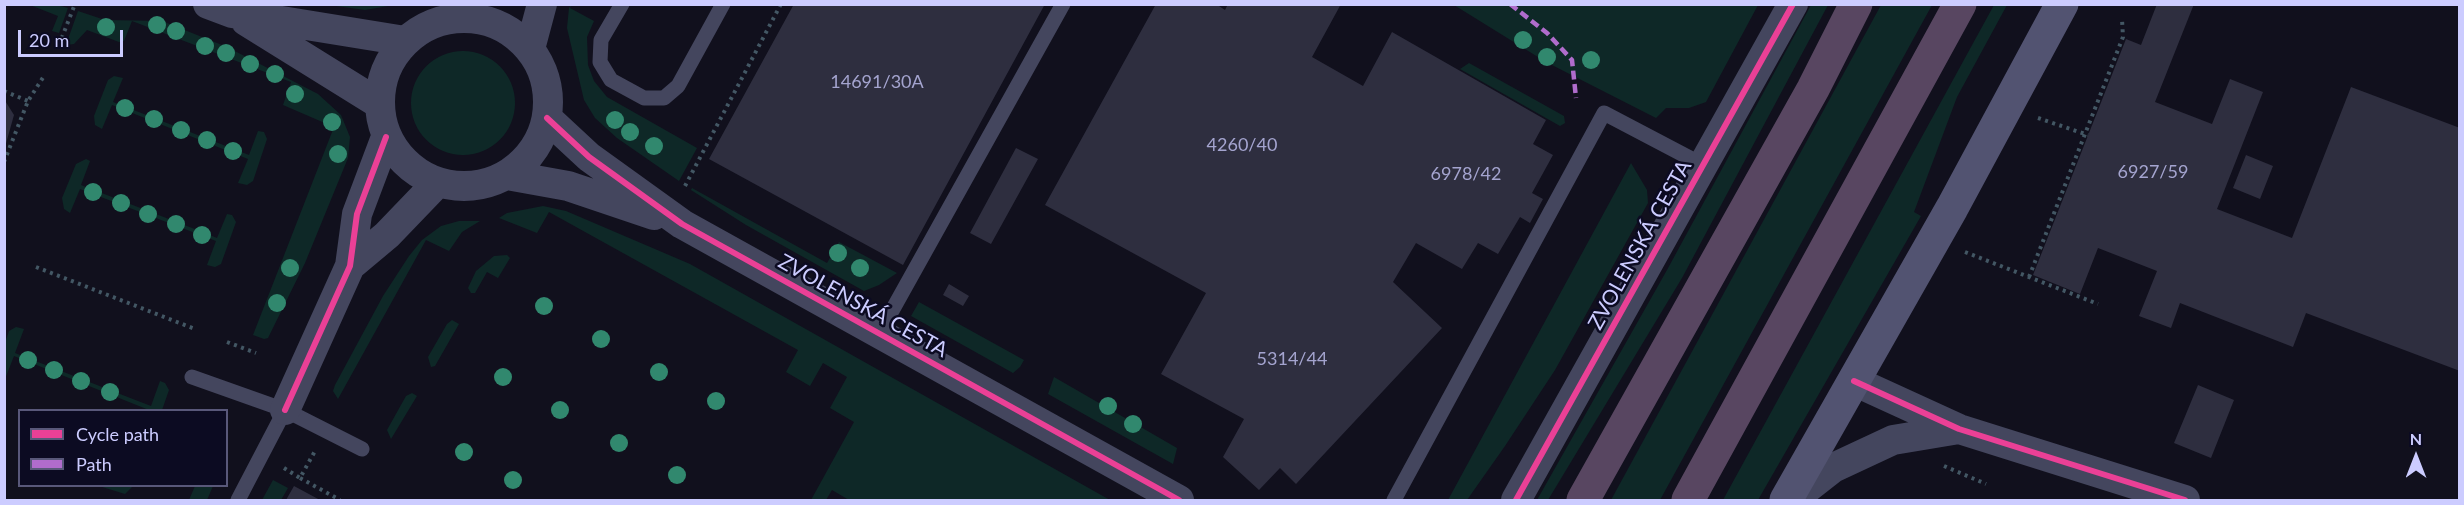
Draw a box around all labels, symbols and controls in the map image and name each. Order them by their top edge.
scale bar [21,18,126,56]
text: 20 m [29,29,69,51]
house number: 14691/30A [830,71,924,93]
house number: 4260/40 [1207,134,1277,156]
street label: ZVOLENSKÁ CESTA [1583,156,1697,334]
house number: 6927/59 [2118,161,2188,183]
house number: 6978/42 [1431,163,1501,185]
street label: ZVOLENSKÁ CESTA [774,249,952,363]
house number: 5314/44 [1257,348,1327,370]
legend [18,409,228,487]
text: Cycle path [76,423,159,445]
north arrow [2386,427,2446,487]
text: N [2410,429,2422,448]
text: Path [76,453,112,475]

